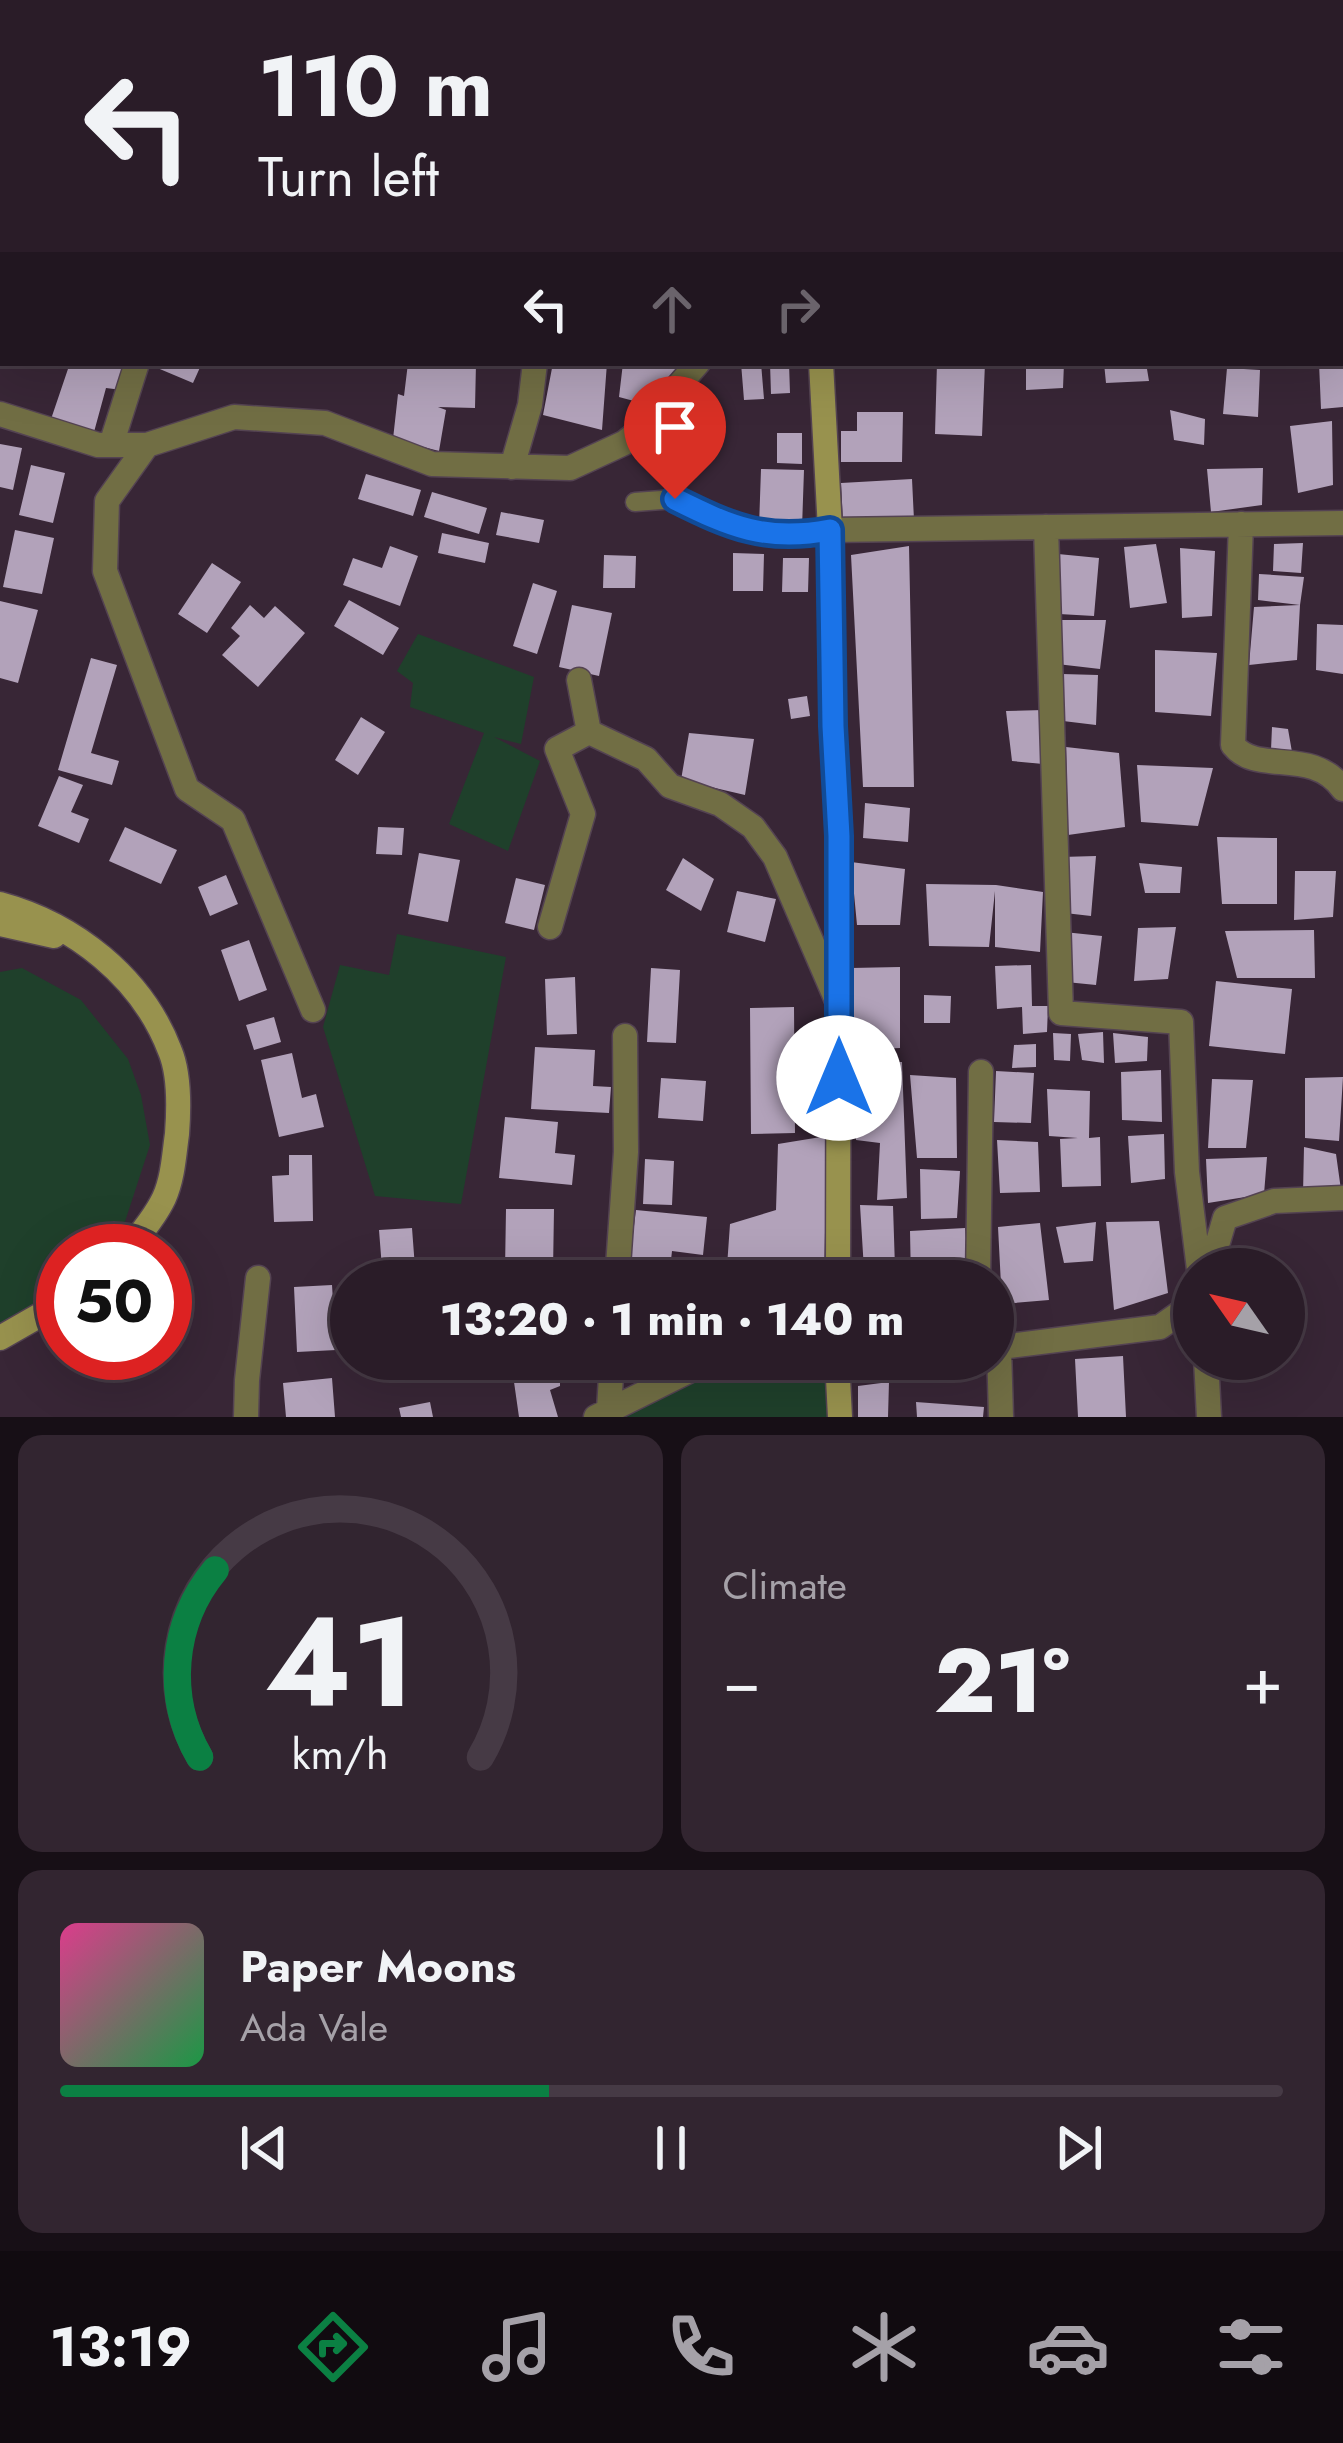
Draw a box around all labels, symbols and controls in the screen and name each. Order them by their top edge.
text: 110 m [258,26,493,148]
icon: left [60,48,216,204]
text: Turn left [258,138,439,216]
icon: left [513,276,579,342]
icon: ahead [639,276,705,342]
icon: right [765,276,831,342]
pin [624,376,726,499]
icon: arrive [642,394,708,460]
position arrow [776,1015,902,1141]
speed limit sign: 50 [36,1224,192,1380]
north arrow [1173,1248,1305,1380]
map controls [1173,1248,1305,1380]
text: 13:20 · 1 min · 140 m [440,1287,904,1352]
text: Climate [723,1557,847,1614]
text: 41 [265,1572,416,1753]
text: 21° [934,1616,1070,1746]
text: − [723,1633,761,1729]
text: + [1242,1633,1283,1729]
text: km/h [292,1722,389,1784]
text: Paper Moons [240,1934,516,1999]
text: Ada Vale [240,1999,388,2056]
icon: previous [231,2115,297,2181]
icon: pause [638,2115,704,2181]
icon: next [1046,2115,1112,2181]
icon: directions [291,2305,375,2389]
icon: music [475,2305,559,2389]
icon: phone [659,2305,743,2389]
icon: climate [842,2305,926,2389]
icon: car [1026,2305,1110,2389]
icon: filters [1209,2305,1293,2389]
text: 13:19 [50,2308,192,2386]

